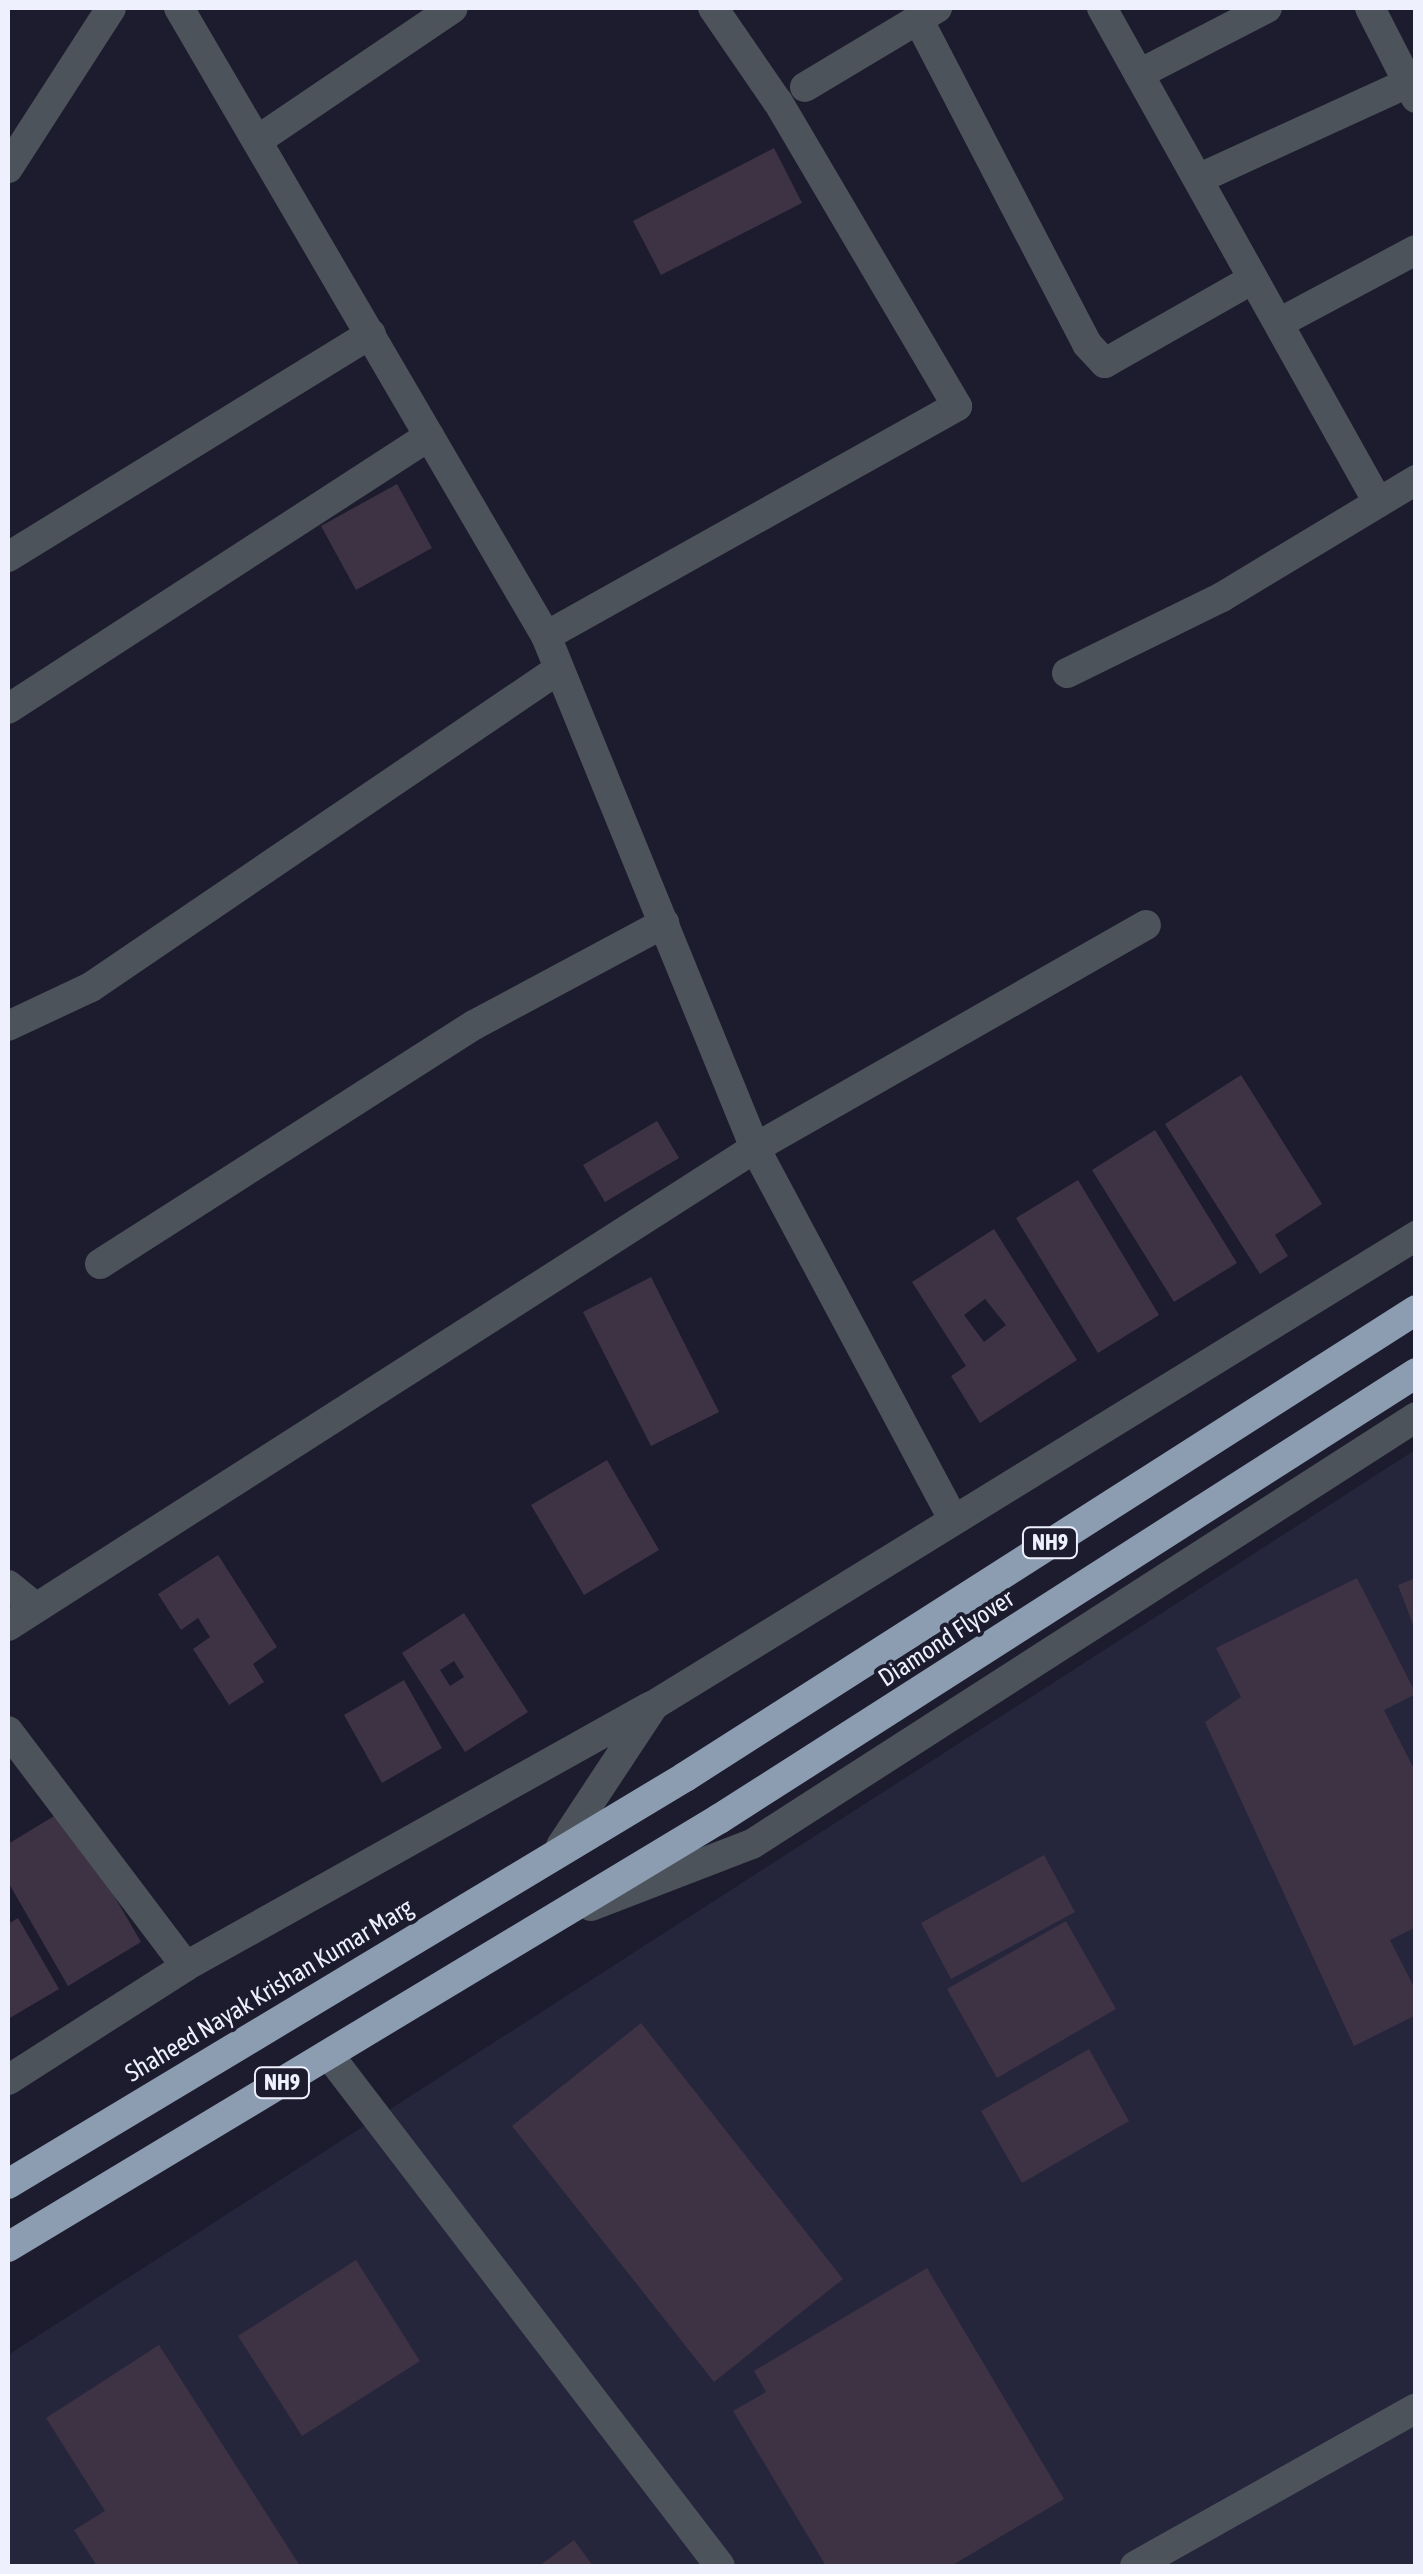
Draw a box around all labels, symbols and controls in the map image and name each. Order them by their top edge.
road number: NH9 [1020,1526,1080,1560]
street label: Diamond Flyover [873,1583,1019,1693]
street label: Shaheed Nayak Krishan Kumar Marg [120,1892,418,2088]
road number: NH9 [252,2066,312,2100]

